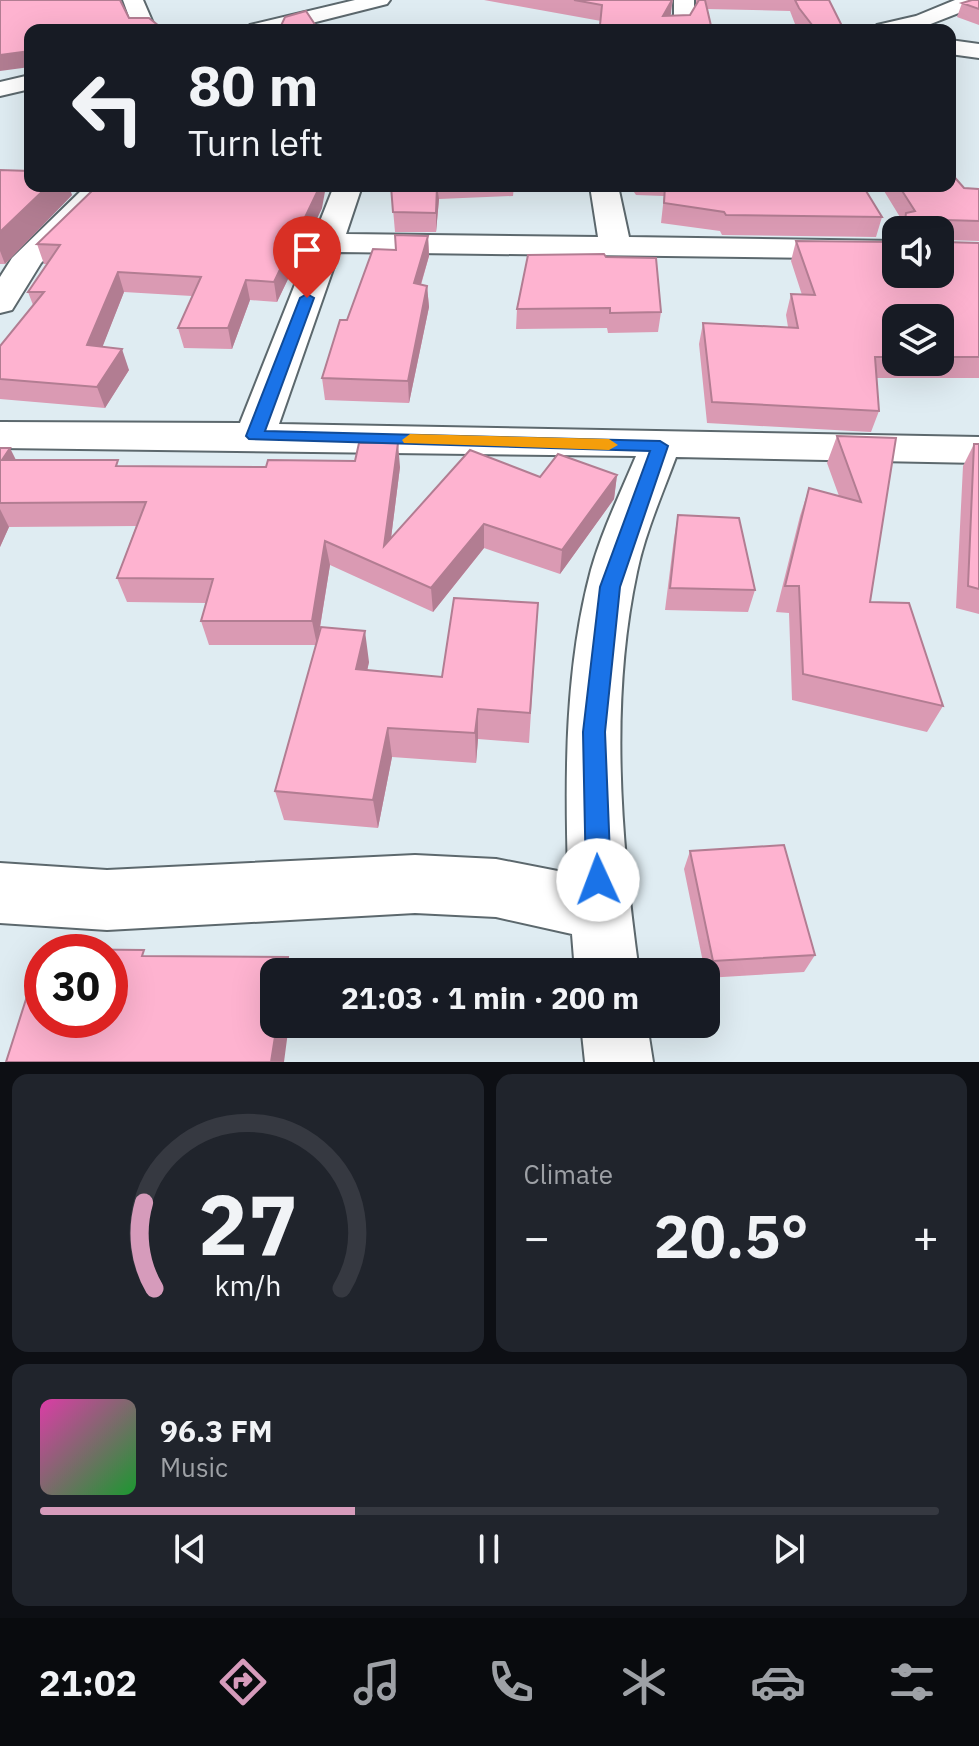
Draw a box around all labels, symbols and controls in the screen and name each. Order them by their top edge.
text: 80 m [188,49,318,121]
icon: left [56,56,160,160]
text: Turn left [188,119,323,166]
pin [273,216,341,298]
map controls [882,216,954,376]
button: sound [882,216,954,288]
icon: arrive [285,228,329,272]
button: layers [882,304,954,376]
position arrow [556,838,640,922]
speed limit sign: 30 [24,934,128,1038]
text: 21:03 · 1 min · 200 m [341,978,639,1017]
text: Climate [524,1157,613,1191]
text: 27 [198,1170,298,1278]
text: 20.5° [654,1196,809,1275]
text: − [524,1208,550,1265]
text: + [913,1208,939,1265]
text: km/h [214,1267,281,1304]
text: 96.3 FM [160,1411,273,1450]
text: Music [160,1450,228,1484]
icon: previous [168,1527,212,1571]
icon: pause [467,1527,511,1571]
icon: next [767,1527,811,1571]
icon: directions [215,1654,271,1710]
icon: music [349,1654,405,1710]
icon: phone [483,1654,539,1710]
icon: climate [616,1654,672,1710]
icon: car [750,1654,806,1710]
icon: filters [884,1654,940,1710]
text: 21:02 [39,1659,137,1706]

